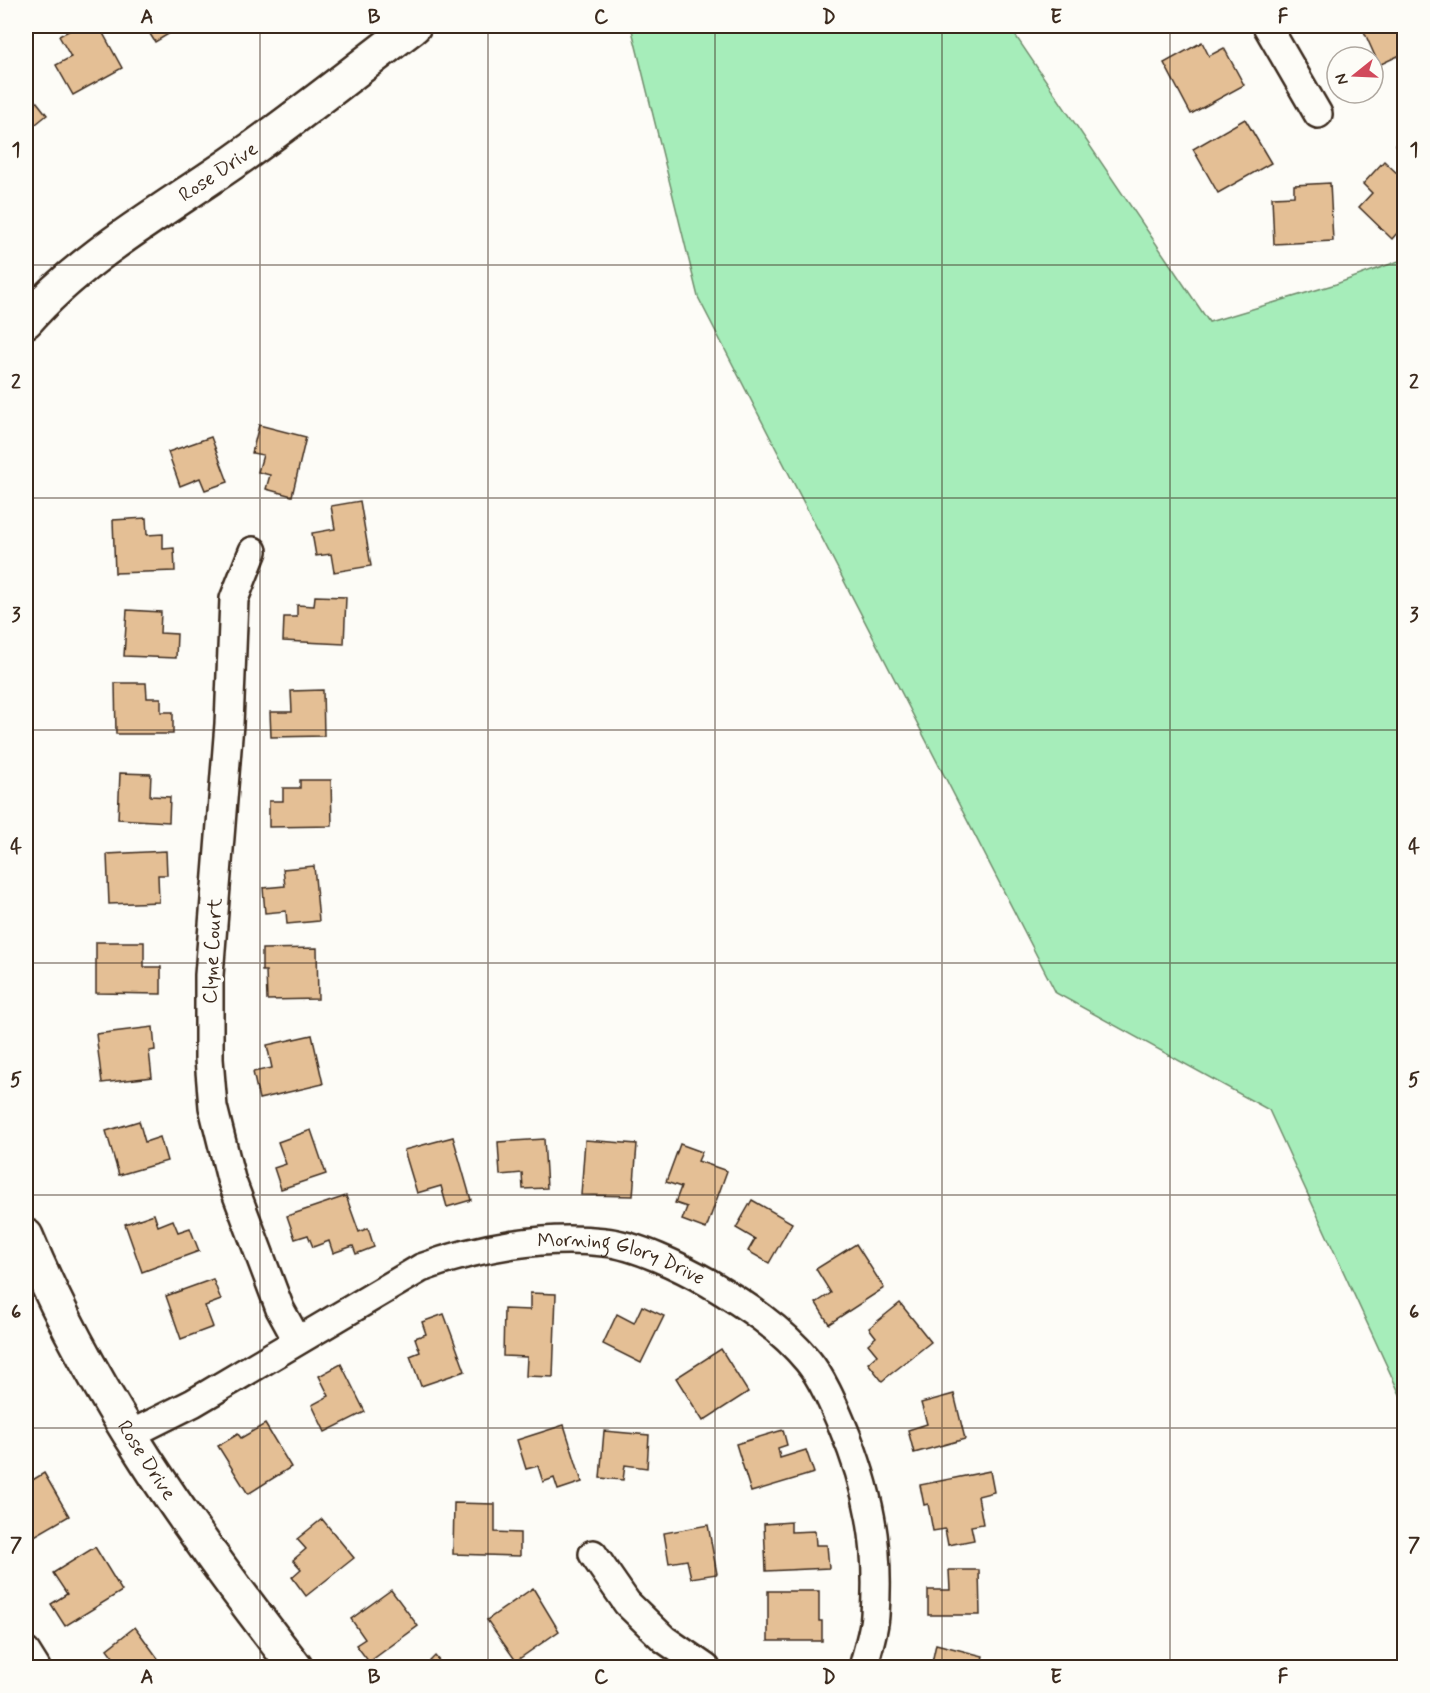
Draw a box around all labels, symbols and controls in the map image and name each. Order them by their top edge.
text: A [140,4,154,31]
text: B [368,4,381,31]
text: C [594,4,609,31]
text: D [822,4,836,31]
text: E [1050,4,1062,31]
text: F [1278,4,1289,31]
north arrow [1325,45,1385,105]
text: N [1331,71,1354,87]
street label: Rose Drive [174,135,263,209]
text: 1 [12,137,20,164]
text: 1 [1410,137,1418,164]
text: 2 [11,369,21,396]
text: 2 [1409,369,1419,396]
text: 3 [11,602,21,629]
text: 3 [1409,602,1419,629]
text: 4 [10,834,22,861]
text: 4 [1408,834,1420,861]
street label: Clyne Court [197,897,229,1005]
text: 5 [10,1067,22,1094]
text: 5 [1408,1067,1420,1094]
street label: Morning Glory Drive [537,1226,710,1292]
text: 6 [11,1299,21,1326]
text: 6 [1409,1299,1419,1326]
street label: Rose Drive [111,1415,182,1506]
text: 7 [10,1532,22,1559]
text: 7 [1408,1532,1420,1559]
text: A [140,1664,154,1691]
text: B [368,1664,381,1691]
text: C [594,1664,609,1691]
text: D [822,1664,836,1691]
text: E [1050,1664,1062,1691]
text: F [1278,1664,1289,1691]

